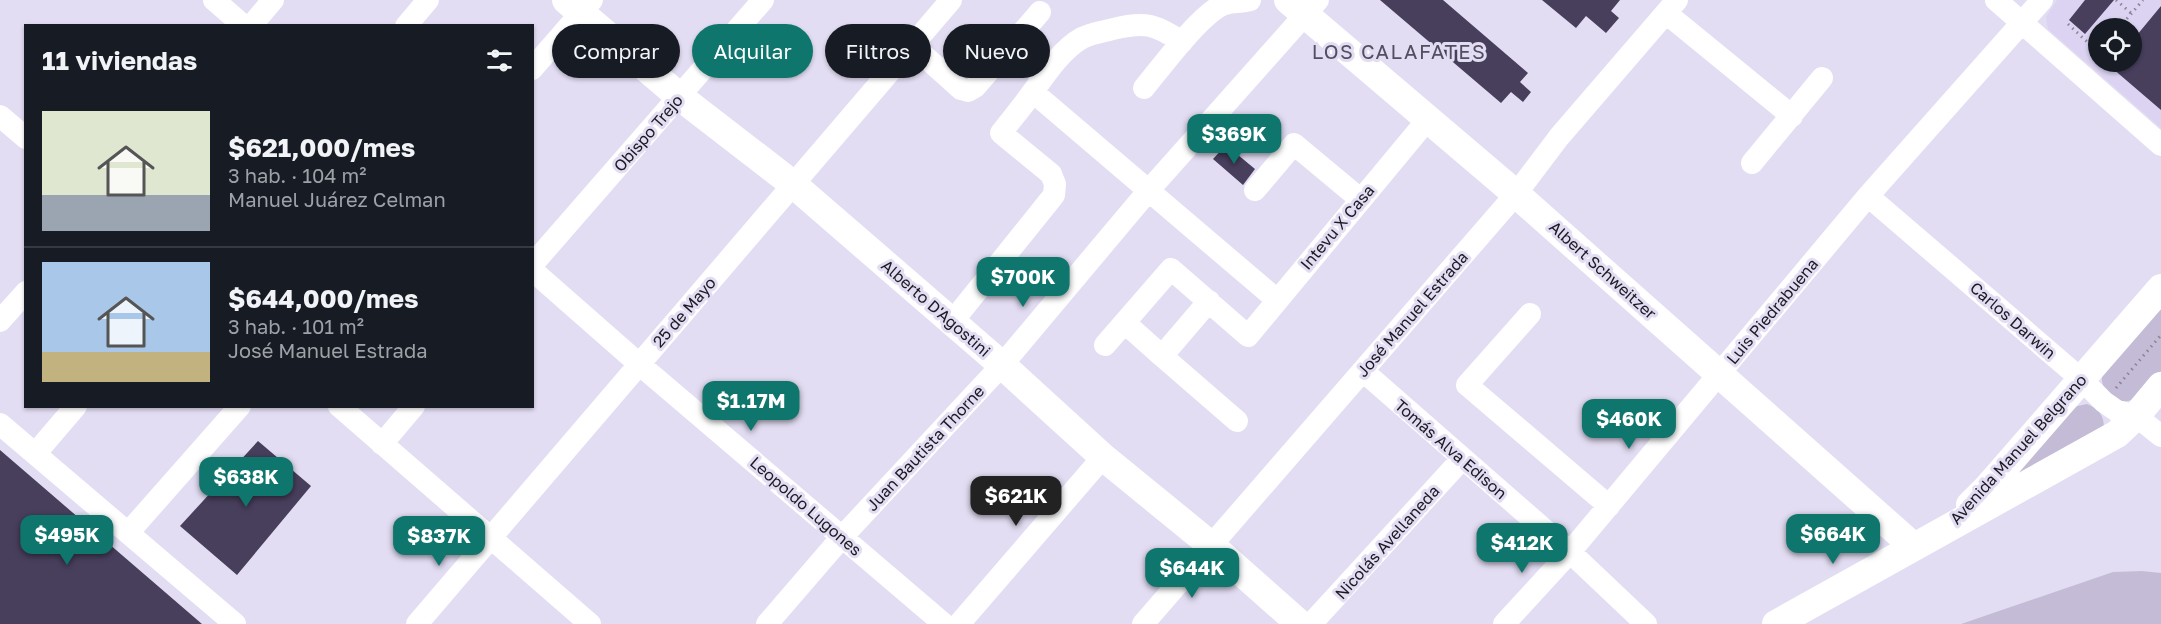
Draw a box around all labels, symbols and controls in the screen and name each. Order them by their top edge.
map controls [2088,18,2142,72]
button: locate [2088,18,2142,72]
chip: Comprar [552,24,680,78]
chip: Alquilar [692,24,813,78]
chip: Filtros [825,24,931,78]
chip: Nuevo [943,24,1050,78]
district label: LOS CALAFATES [1312,39,1486,63]
icon: filters [483,44,516,77]
text: 11 viviendas [42,45,197,76]
street label: Obispo Trejo [609,90,687,176]
pin: $369K [1192,114,1276,165]
text: $369K [1201,121,1267,145]
text: $621,000/mes [228,132,415,163]
icon: home [90,135,162,207]
text: 3 hab. · 104 m² [228,163,366,187]
street label: Intevu X Casa [1296,180,1378,274]
text: Manuel Juárez Celman [228,187,446,211]
street label: Albert Schweitzer [1545,217,1661,323]
street label: José Manuel Estrada [1352,247,1472,381]
street label: Luis Piedrabuena [1722,254,1822,368]
street label: Alberto D'Agostini [877,255,995,361]
pin: $700K [981,257,1065,308]
text: $700K [991,264,1055,288]
street label: 25 de Mayo [648,273,720,351]
street label: Carlos Darwin [1966,277,2060,363]
text: $644,000/mes [228,283,419,314]
icon: home [90,286,162,358]
text: 3 hab. · 101 m² [228,314,364,338]
text: José Manuel Estrada [228,338,428,362]
street label: Avenida Manuel Belgrano [1945,370,2091,528]
pin: $1.17M [702,381,800,432]
street label: Juan Bautista Thorne [862,381,988,515]
text: $1.17M [716,388,786,412]
street label: Tomás Alva Edison [1391,395,1511,503]
pin: $460K [1587,399,1671,450]
text: $460K [1596,406,1662,430]
street label: Leopoldo Lugones [746,452,866,560]
pin: $638K [204,457,288,508]
text: $638K [213,464,279,488]
pin: $621K [974,476,1058,527]
street label: Nicolás Avellaneda [1331,481,1443,603]
text: $621K [984,483,1048,507]
pin: $664K [1791,514,1875,565]
pin: $495K [25,515,109,566]
pin: $837K [397,516,481,567]
text: $664K [1800,521,1866,545]
text: $495K [34,522,100,546]
text: $837K [407,523,471,547]
pin: $412K [1480,523,1564,574]
text: $412K [1491,530,1553,554]
pin: $644K [1150,548,1234,599]
text: $644K [1159,555,1225,579]

